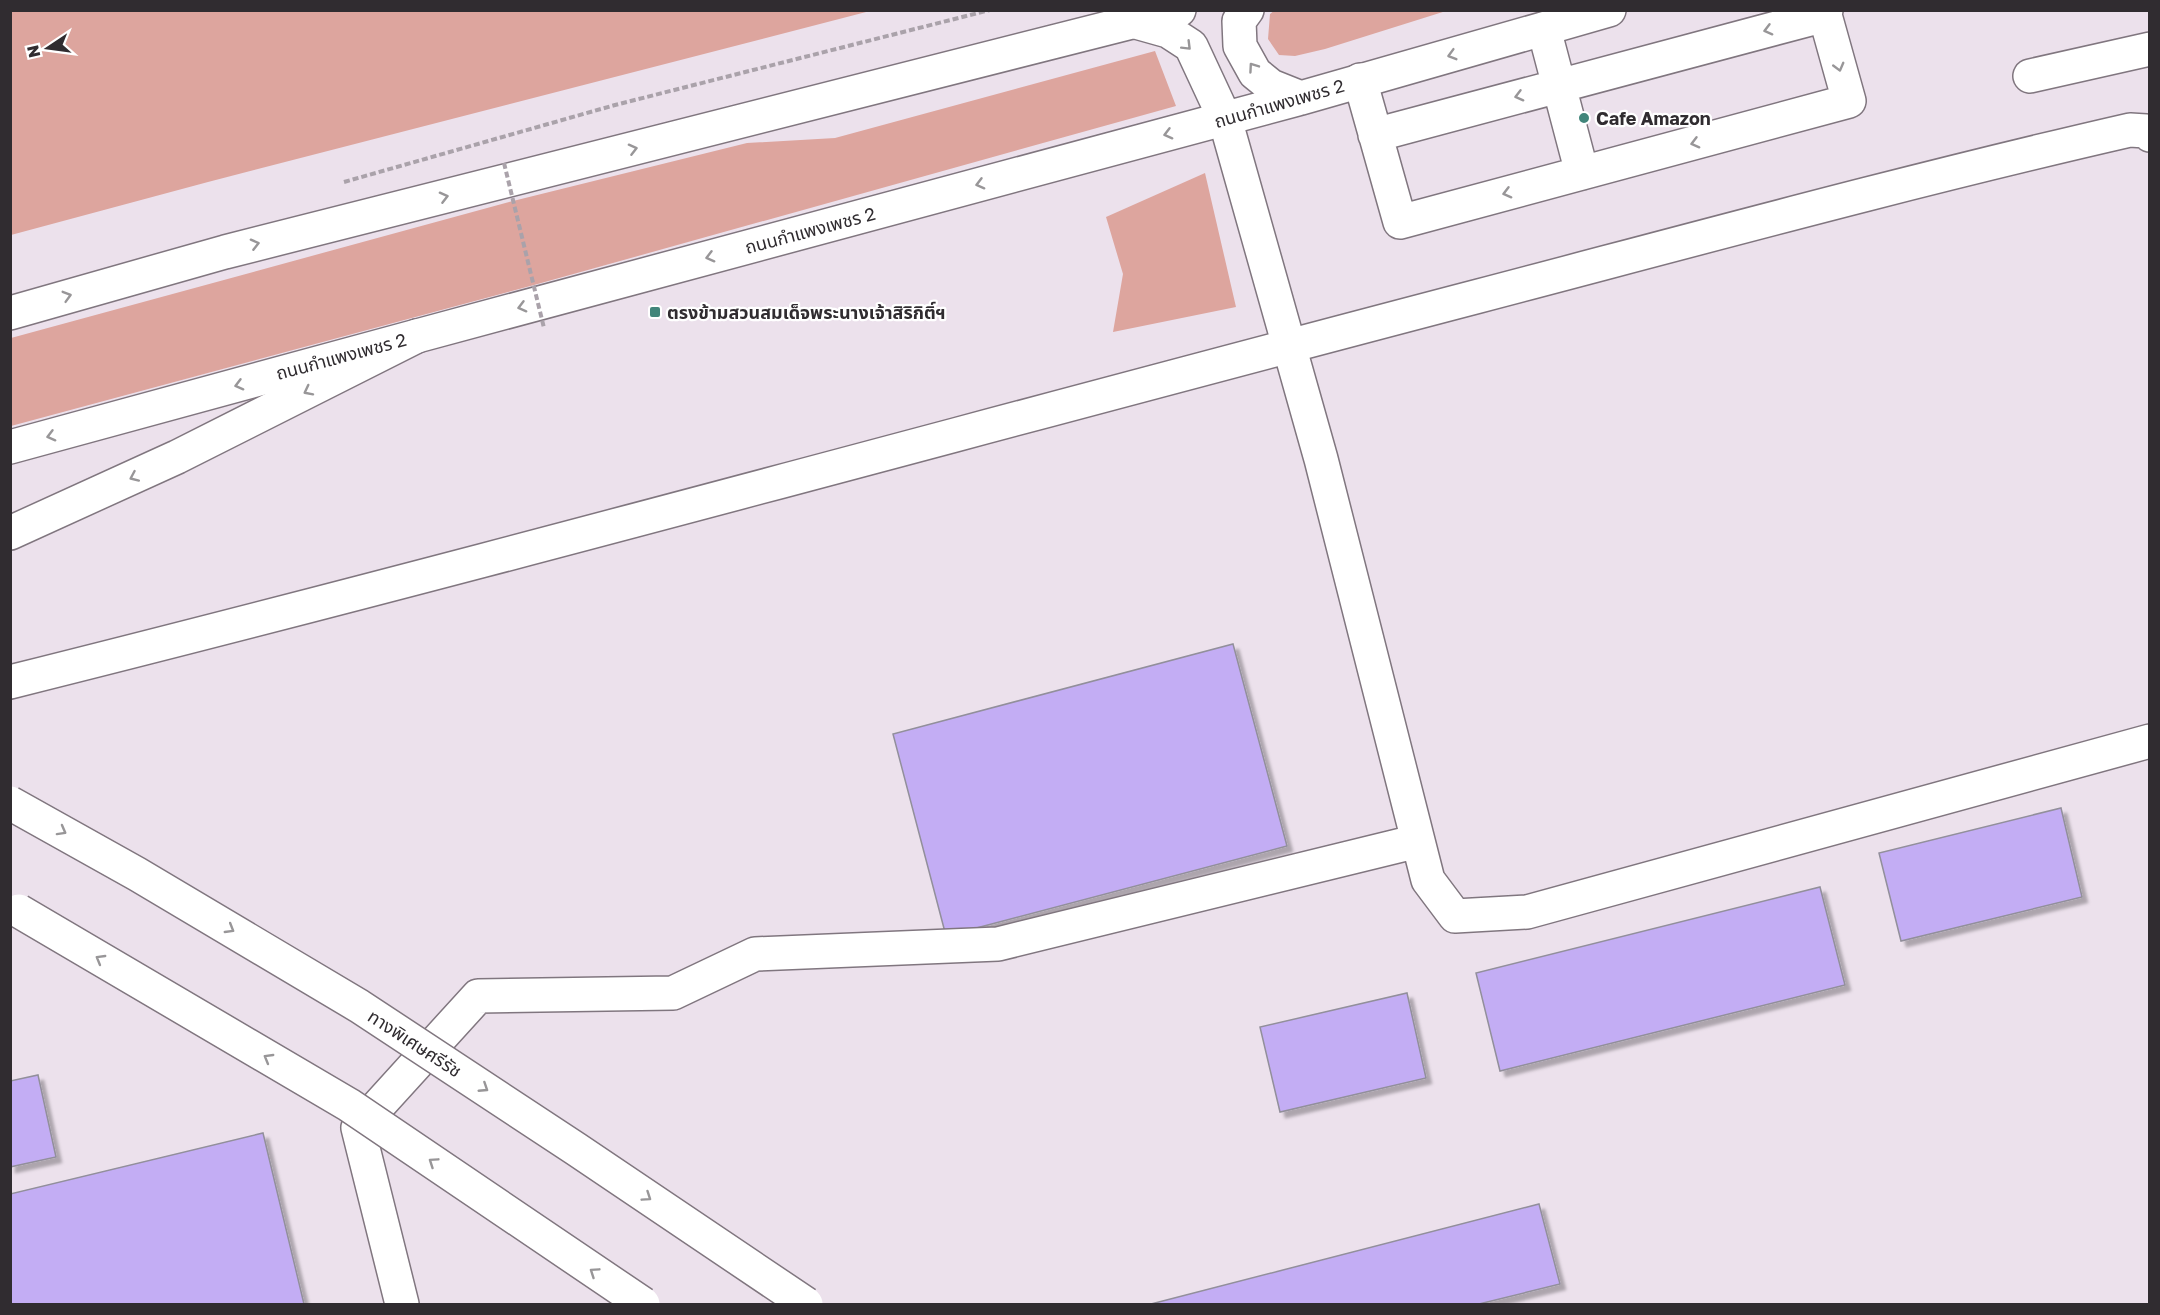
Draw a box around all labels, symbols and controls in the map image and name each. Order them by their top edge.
north arrow [18,18,78,78]
one-way arrow [1764,22,1774,35]
one-way arrow [1180,39,1191,50]
text: N [22,43,44,60]
one-way arrow [1447,48,1458,60]
one-way arrow [1832,62,1845,72]
one-way arrow [1249,63,1260,74]
street label: ถนนกำแพงเพชร 2 [1211,74,1347,132]
one-way arrow [1514,88,1524,101]
place label: Cafe Amazon [1596,107,1711,129]
marker: Cafe Amazon [1577,111,1591,125]
one-way arrow [1163,126,1173,139]
one-way arrow [1690,135,1700,148]
one-way arrow [628,143,638,156]
one-way arrow [975,177,985,190]
one-way arrow [1502,186,1512,199]
one-way arrow [438,191,448,204]
street label: ถนนกำแพงเพชร 2 [742,202,878,258]
one-way arrow [249,239,259,252]
one-way arrow [706,249,716,262]
one-way arrow [61,291,72,303]
one-way arrow [517,300,527,313]
place label: ตรงข้ามสวนสมเด็จพระนางเจ้าสิริกิติ์ฯ [667,301,946,323]
marker: ตรงข้ามสวนสมเด็จพระนางเจ้าสิริกิติ์ฯ [648,305,662,319]
street label: ถนนกำแพงเพชร 2 [273,328,409,384]
one-way arrow [234,377,244,390]
one-way arrow [304,383,315,395]
one-way arrow [46,429,57,441]
one-way arrow [129,470,140,482]
one-way arrow [55,824,66,836]
one-way arrow [224,922,234,934]
one-way arrow [96,955,106,966]
street label: ทางพิเศษศรีรัช [364,1005,466,1081]
one-way arrow [264,1053,275,1065]
one-way arrow [478,1081,489,1092]
one-way arrow [429,1158,440,1169]
one-way arrow [640,1189,651,1200]
one-way arrow [590,1268,601,1279]

